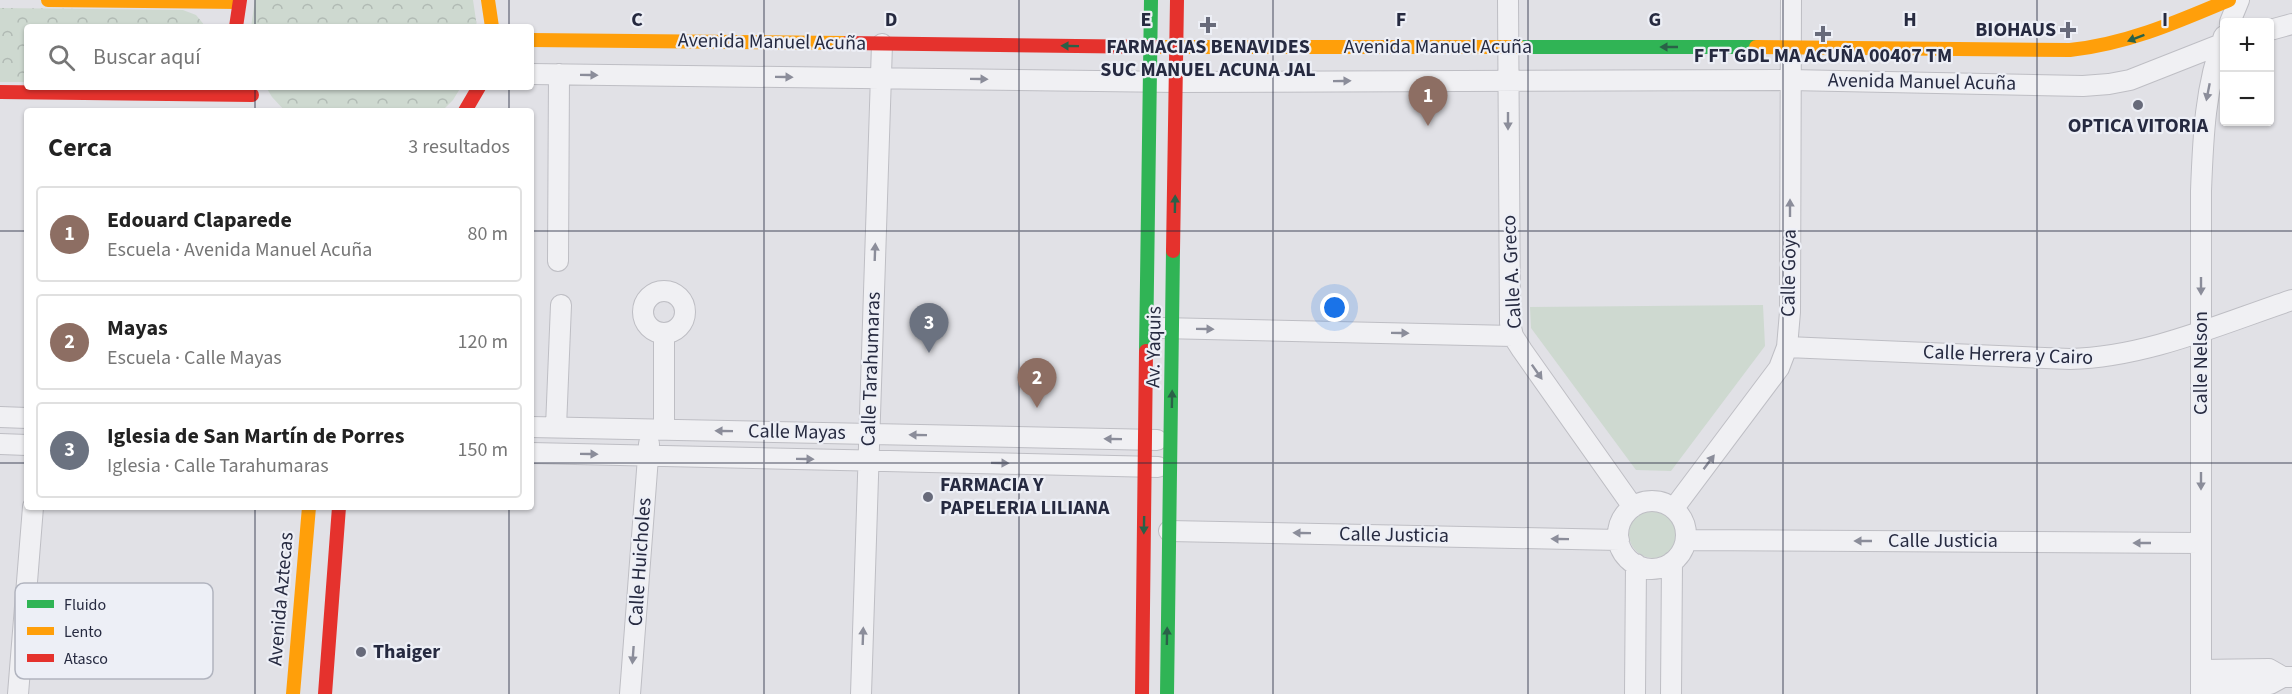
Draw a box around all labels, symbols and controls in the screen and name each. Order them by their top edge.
text: C [631,6,643,34]
text: D [885,6,897,34]
text: E [1141,6,1151,34]
text: F [1396,6,1406,34]
text: G [1649,6,1661,34]
text: H [1903,6,1917,34]
text: I [2162,6,2168,34]
place label: BIOHAUS [1975,16,2056,44]
marker: FARMACIAS BENAVIDES SUC MANUEL ACUNA JAL [1201,18,1215,32]
map controls [2220,18,2274,126]
button: + [2220,18,2274,72]
marker: BIOHAUS [2061,23,2075,37]
search box [24,24,534,90]
street label: Avenida Manuel Acuña [678,26,866,58]
marker: F FT GDL MA ACUÑA 00407 TM [1816,27,1830,41]
place label: FARMACIAS BENAVIDES SUC MANUEL ACUNA JAL [1100,33,1316,84]
street label: Avenida Manuel Acuña [1344,33,1532,61]
one-way arrow [2126,33,2144,43]
icon: search [45,41,78,74]
text: Buscar aquí [93,41,201,73]
one-way arrow [1061,41,1080,51]
one-way arrow [1660,42,1679,52]
place label: F FT GDL MA ACUÑA 00407 TM [1694,42,1952,70]
street label: Avenida Manuel Acuña [1828,66,2016,98]
one-way arrow [580,70,599,79]
one-way arrow [775,72,794,82]
button: − [2220,72,2274,126]
one-way arrow [970,75,989,84]
one-way arrow [1333,76,1352,86]
pin: 1 [1408,76,1448,126]
one-way arrow [2203,82,2212,101]
marker: OPTICA VITORIA [2131,98,2145,112]
one-way arrow [1503,112,1513,131]
place label: OPTICA VITORIA [2068,112,2209,140]
text: Cerca [48,129,112,166]
text: 3 resultados [408,133,510,161]
one-way arrow [1170,194,1180,213]
one-way arrow [1785,198,1795,217]
text: Edouard Claparede [107,204,292,236]
street label: Calle A. Greco [1495,214,1529,330]
text: 1 [64,220,75,248]
text: 80 m [468,220,508,248]
street label: Calle Goya [1774,229,1804,317]
text: Escuela · Avenida Manuel Acuña [107,236,372,264]
one-way arrow [871,242,880,261]
one-way arrow [2196,277,2206,296]
street label: Calle Tarahumaras [854,291,888,447]
your location [1320,293,1349,322]
pin: 3 [910,304,948,353]
street label: Av. Yaquis [1139,306,1169,388]
street label: Calle Nelson [2187,311,2215,415]
text: Mayas [107,312,168,344]
one-way arrow [1195,324,1214,334]
text: 2 [64,328,75,356]
text: 120 m [458,328,508,356]
one-way arrow [1390,328,1409,338]
street label: Calle Herrera y Cairo [1923,338,2093,372]
text: Escuela · Calle Mayas [107,344,282,372]
pin: 2 [1018,358,1056,408]
one-way arrow [1531,364,1542,380]
one-way arrow [1168,389,1177,408]
street label: Calle Mayas [748,417,846,447]
text: Iglesia de San Martín de Porres [107,420,404,452]
one-way arrow [714,426,733,435]
one-way arrow [909,430,928,439]
one-way arrow [1104,434,1123,443]
text: 3 [64,436,75,464]
text: 150 m [458,436,508,464]
one-way arrow [580,450,599,459]
text: Iglesia · Calle Tarahumaras [107,452,329,480]
one-way arrow [796,454,815,464]
one-way arrow [1702,454,1714,469]
one-way arrow [991,459,1010,468]
place label: FARMACIA Y PAPELERIA LILIANA [940,471,1110,522]
one-way arrow [2196,472,2206,491]
marker: FARMACIA Y PAPELERIA LILIANA [921,490,935,504]
street label: Calle Huicholes [622,497,658,627]
one-way arrow [1139,515,1149,534]
street label: Calle Justicia [1339,520,1449,550]
street label: Calle Justicia [1888,527,1998,555]
one-way arrow [1293,529,1312,538]
street label: Avenida Aztecas [261,531,301,667]
one-way arrow [1551,534,1570,543]
one-way arrow [1854,536,1873,546]
one-way arrow [2133,538,2152,548]
legend [15,583,213,679]
text: Fluido [64,594,106,616]
text: Lento [64,621,102,643]
one-way arrow [858,626,868,645]
one-way arrow [1163,626,1172,645]
place label: Thaiger [373,638,440,666]
marker: Thaiger [354,645,368,659]
one-way arrow [628,645,638,664]
text: Atasco [64,648,108,670]

